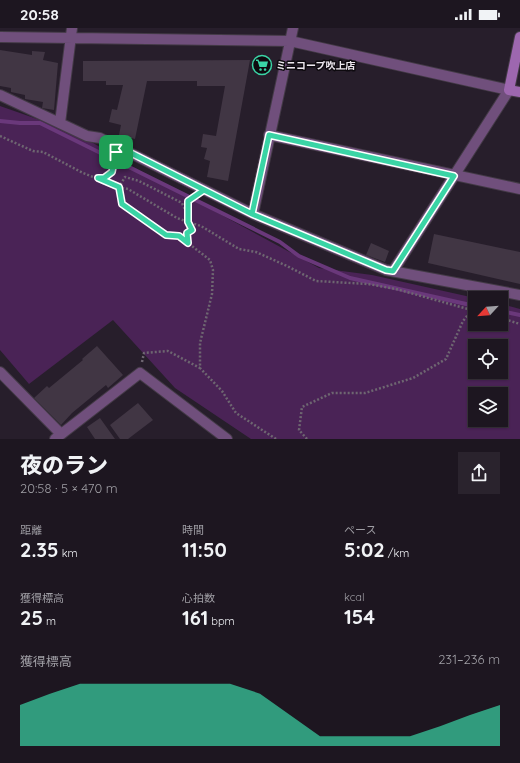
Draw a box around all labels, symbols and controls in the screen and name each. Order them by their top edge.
text: 20:58 [20,5,59,24]
supermarket icon: ミニコープ吹上店 [251,54,273,76]
place label: ミニコープ吹上店 [276,59,355,72]
pin [99,135,133,169]
icon: arrive [105,141,127,163]
north arrow [468,291,508,331]
map controls [468,291,508,427]
button: locate [468,339,508,379]
button: layers [468,387,508,427]
text: 夜のラン [20,451,108,479]
button: share [458,452,500,494]
text: 20:58 · 5 × 470 m [20,480,118,496]
text: 距離 [20,523,42,537]
text: 時間 [182,523,204,537]
text: ペース [344,523,376,537]
text: 2.35 [20,537,59,562]
text: 11:50 [182,537,227,562]
text: 5:02 [344,537,385,562]
text: km [59,546,78,560]
text: /km [385,546,409,560]
text: kcal [344,590,365,604]
text: 獲得標高 [20,591,64,605]
text: 心拍数 [182,591,215,605]
text: 154 [344,604,375,629]
text: 25 [20,605,43,630]
text: 161 [182,605,208,630]
text: m [43,614,56,628]
text: bpm [208,614,235,628]
text: 231–236 m [438,651,500,667]
text: 獲得標高 [20,653,72,669]

